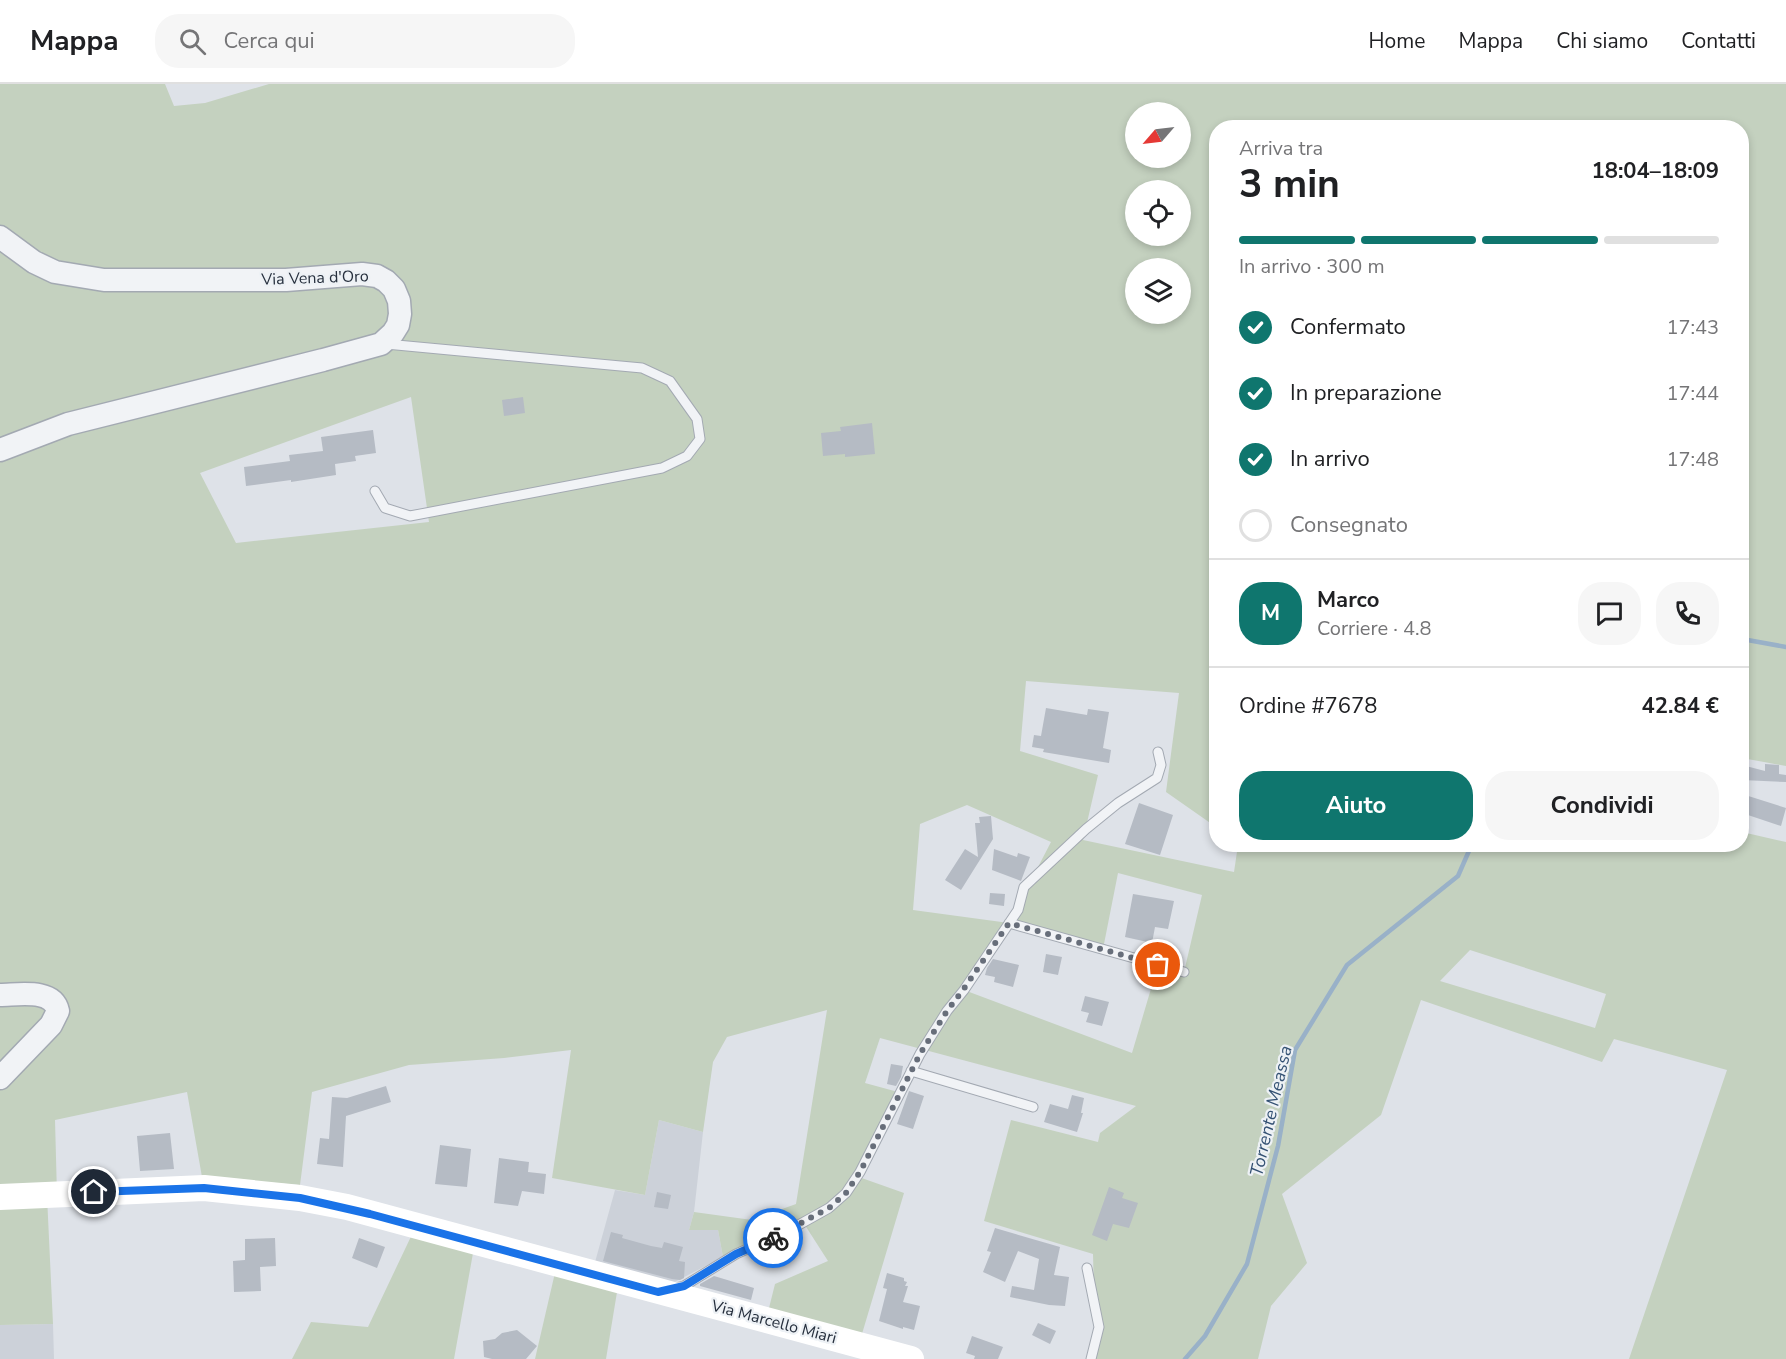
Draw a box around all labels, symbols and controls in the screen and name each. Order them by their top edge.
search box [155,14,575,68]
text: Mappa [30,22,119,60]
icon: search [176,25,209,58]
text: Cerca qui [224,26,315,56]
text: Home [1369,27,1425,55]
text: Mappa [1458,27,1523,55]
text: Chi siamo [1556,27,1648,55]
text: Contatti [1681,27,1756,55]
north arrow [1125,102,1191,168]
map controls [1125,102,1191,324]
text: Arriva tra [1239,135,1323,162]
text: 18:04–18:09 [1591,156,1719,186]
text: 3 min [1239,158,1340,211]
button: locate [1125,180,1191,246]
text: In arrivo · 300 m [1239,253,1385,280]
button: layers [1125,258,1191,324]
street label: Via Vena d'Oro [260,265,369,291]
icon: check [1239,311,1272,344]
text: Confermato [1290,312,1406,342]
text: 17:43 [1666,314,1719,341]
icon: check [1239,377,1272,410]
text: In preparazione [1290,378,1442,408]
text: 17:44 [1666,380,1719,407]
icon: check [1239,443,1272,476]
text: In arrivo [1290,444,1370,474]
text: 17:48 [1666,446,1719,473]
text: Consegnato [1290,510,1408,540]
button: chat [1578,582,1641,645]
button: phone [1656,582,1719,645]
text: Marco [1317,585,1379,615]
text: M [1261,598,1280,628]
text: Corriere · 4.8 [1317,615,1432,642]
text: Ordine #7678 [1239,691,1377,721]
text: 42.84 € [1642,691,1719,721]
button: Aiuto [1239,771,1473,840]
button: Condividi [1485,771,1719,840]
pin [1132,939,1183,990]
icon: bag [1141,948,1174,981]
water label: Torrente Meassa [1244,1043,1298,1179]
pin [68,1166,119,1217]
icon: home [77,1175,110,1208]
courier [743,1208,803,1268]
icon: bike [757,1222,790,1255]
street label: Via Marcello Miari [708,1294,839,1349]

